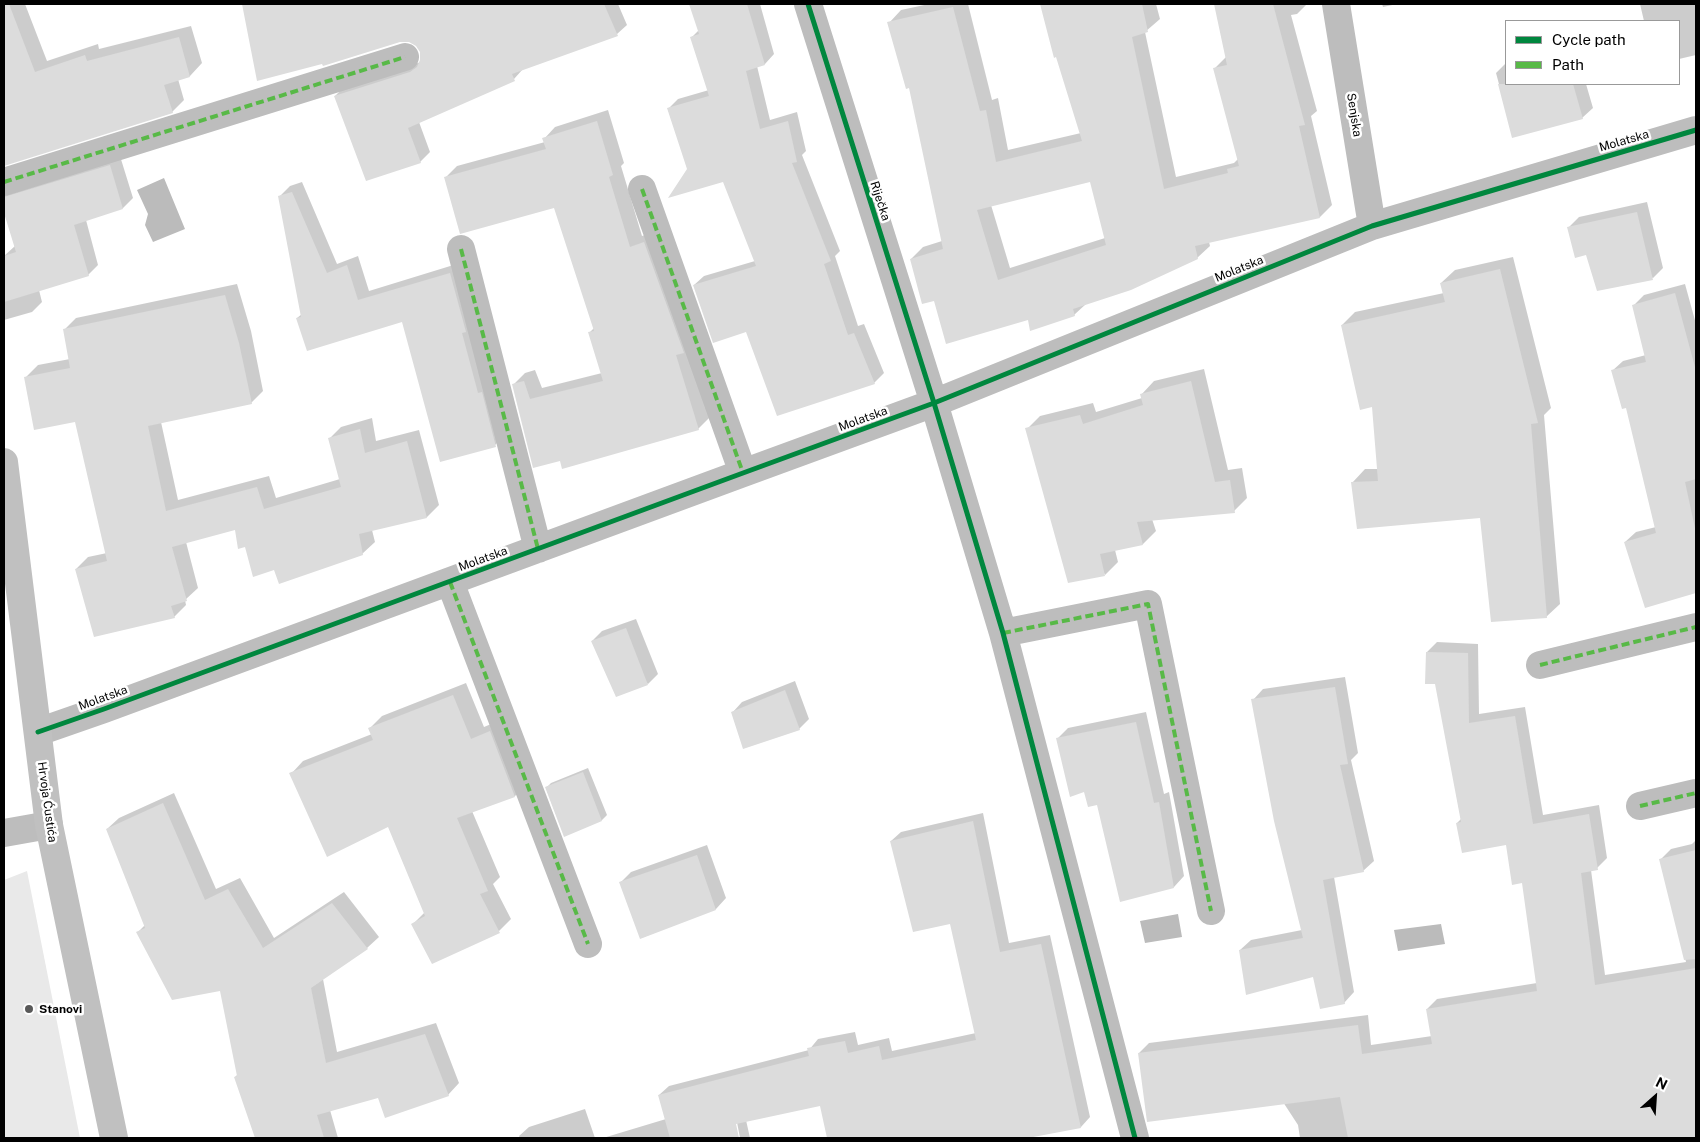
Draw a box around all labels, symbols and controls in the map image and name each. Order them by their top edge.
legend [1505,20,1680,85]
text: Cycle path [1552,31,1626,48]
text: Path [1552,56,1584,73]
street label: Senjska [1343,92,1365,138]
street label: Molatska [1597,127,1651,155]
street label: Riječka [867,179,893,223]
street label: Molatska [1213,253,1265,285]
street label: Molatska [836,403,890,435]
street label: Molatska [456,543,510,575]
street label: Molatska [76,682,130,714]
street label: Hrvoja Ćustića [34,761,60,843]
place label: Stanovi [39,1002,82,1016]
marker: Stanovi [23,1003,35,1015]
north arrow [1630,1072,1680,1122]
text: N [1653,1074,1670,1093]

